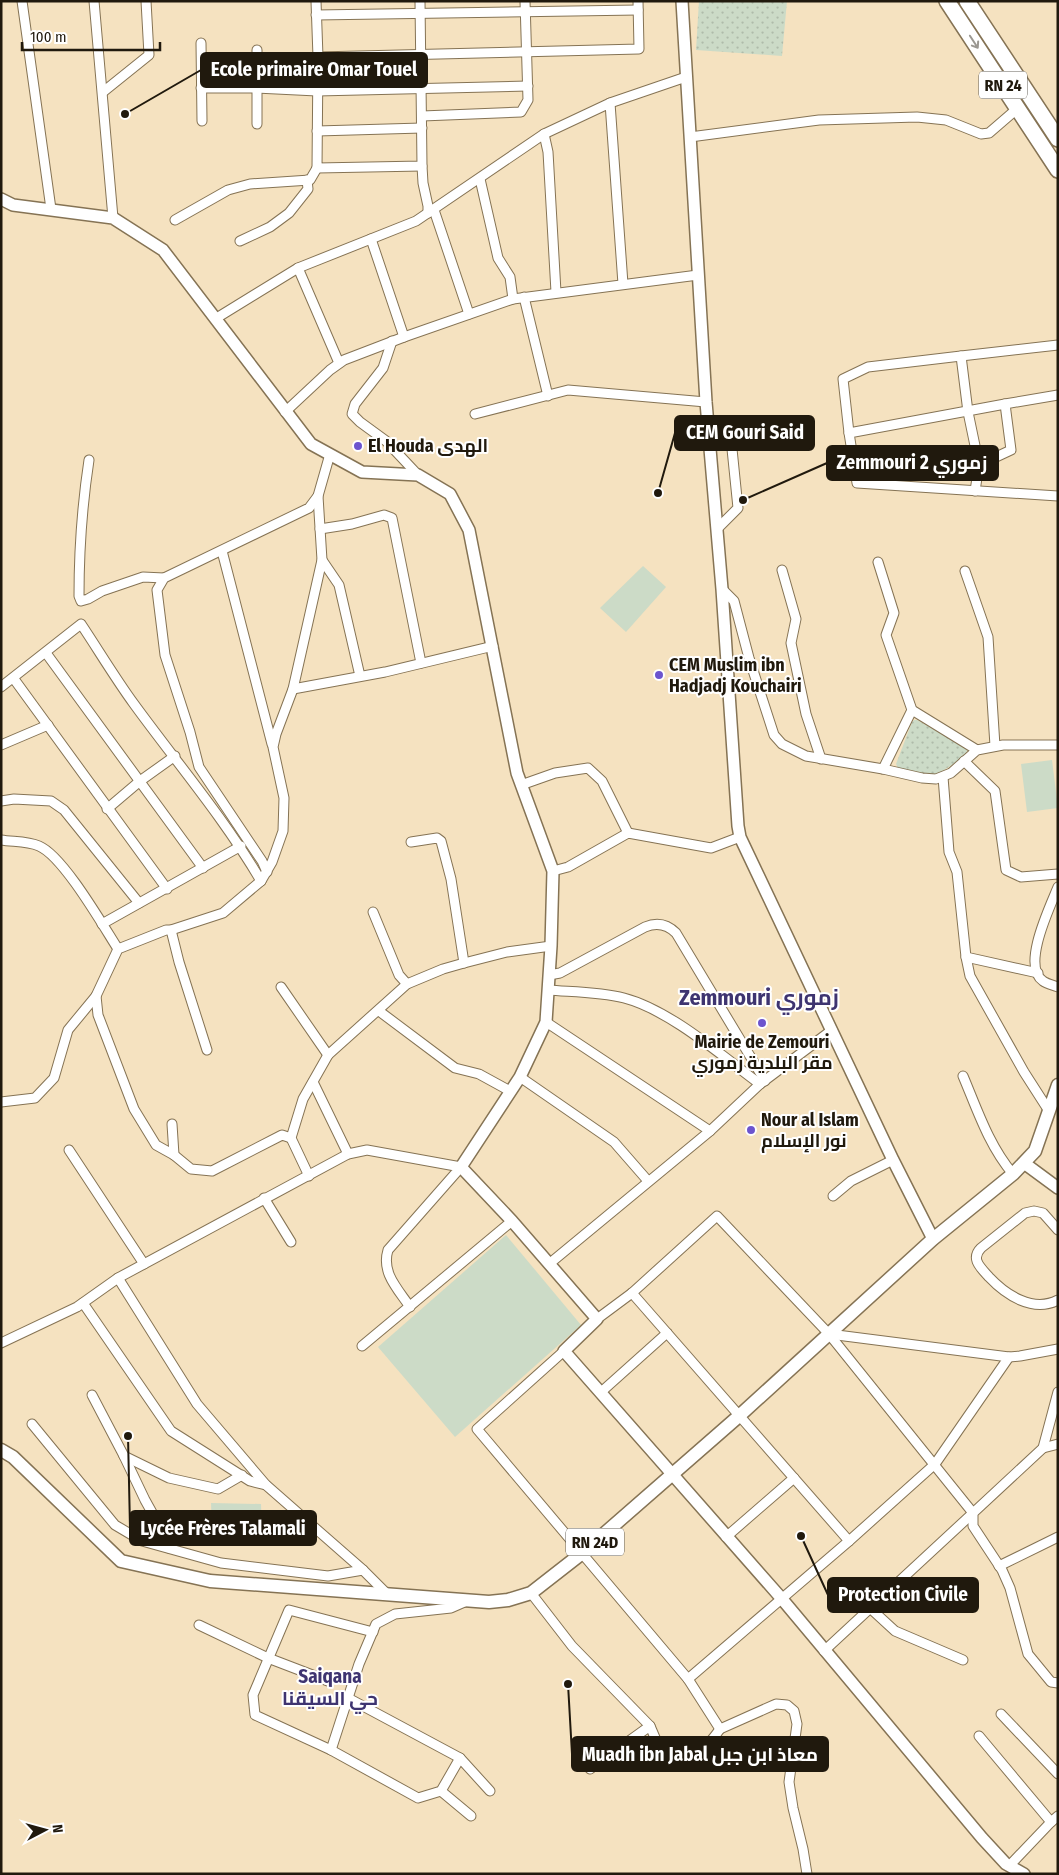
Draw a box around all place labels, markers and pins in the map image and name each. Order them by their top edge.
callout: Ecole primaire Omar Touel [201,53,427,87]
callout: CEM Gouri Said [675,416,814,450]
place label: El Houda الهدى [368,435,488,457]
marker: El Houda الهدى [352,440,364,452]
callout: Zemmouri 2 زموري [827,446,998,480]
place label: CEM Muslim ibn Hadjadj Kouchairi [669,654,802,697]
marker: CEM Muslim ibn Hadjadj Kouchairi [653,669,665,681]
marker: Mairie de Zemouri مقر البلدية زموري [756,1017,768,1029]
place label: Mairie de Zemouri مقر البلدية زموري [691,1031,833,1077]
place label: Nour al Islam نور الإسلام [761,1109,859,1153]
marker: Nour al Islam نور الإسلام [745,1124,757,1136]
callout: Lycée Frères Talamali [130,1511,316,1545]
callout: Protection Civile [828,1578,978,1612]
callout: Muadh ibn Jabal معاذ ابن جبل [572,1737,828,1771]

